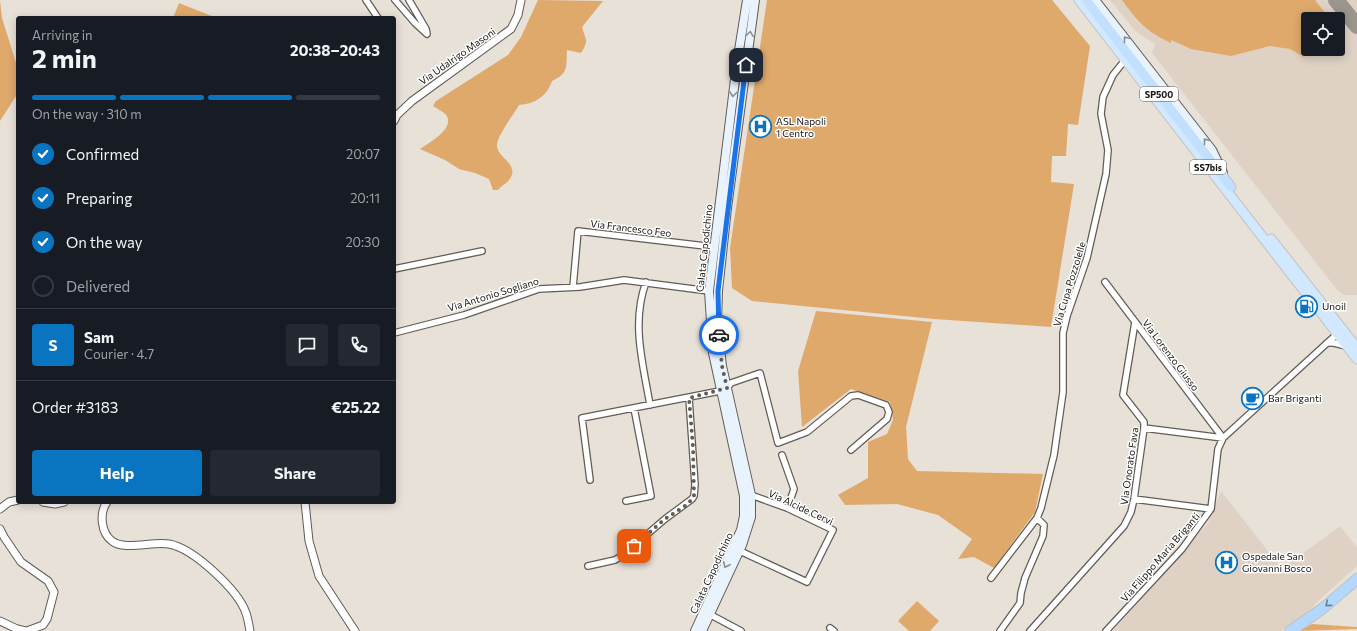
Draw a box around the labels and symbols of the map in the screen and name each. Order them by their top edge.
street label: Via Udalrigo Masoni [416,25,498,87]
one-way arrow [745,31,754,37]
one-way arrow [1124,36,1131,43]
pin [729,48,763,82]
road number: SP500 [1140,87,1178,101]
one-way arrow [729,91,738,97]
hospital icon: ASL Napoli 1 Centro [747,114,773,140]
place label: ASL Napoli 1 Centro [776,115,826,139]
one-way arrow [1203,139,1210,146]
road number: SS7bis [1190,160,1226,174]
street label: Calata Capodichino [693,203,715,293]
street label: Via Francesco Feo [590,217,672,239]
street label: Via Cupa Pozzolelle [1050,240,1088,328]
street label: Via Antonio Sogliano [446,274,540,314]
fuel station icon: Unoil [1293,293,1319,319]
place label: Unoil [1322,300,1346,312]
courier [699,315,739,355]
street label: Via Lorenzo Giusso [1140,317,1202,393]
cafe icon: Bar Briganti [1239,385,1265,411]
place label: Bar Briganti [1268,392,1322,404]
street label: Via Onorato Fava [1118,426,1140,506]
street label: Via Alcide Cervi [767,487,835,527]
street label: Via Filippo Maria Briganti [1118,510,1202,604]
pin [617,529,651,563]
street label: Calata Capodichino [687,530,735,616]
hospital icon: Ospedale San Giovanni Bosco [1213,549,1239,575]
place label: Ospedale San Giovanni Bosco [1242,550,1312,574]
one-way arrow [723,561,731,569]
one-way arrow [1325,600,1332,607]

